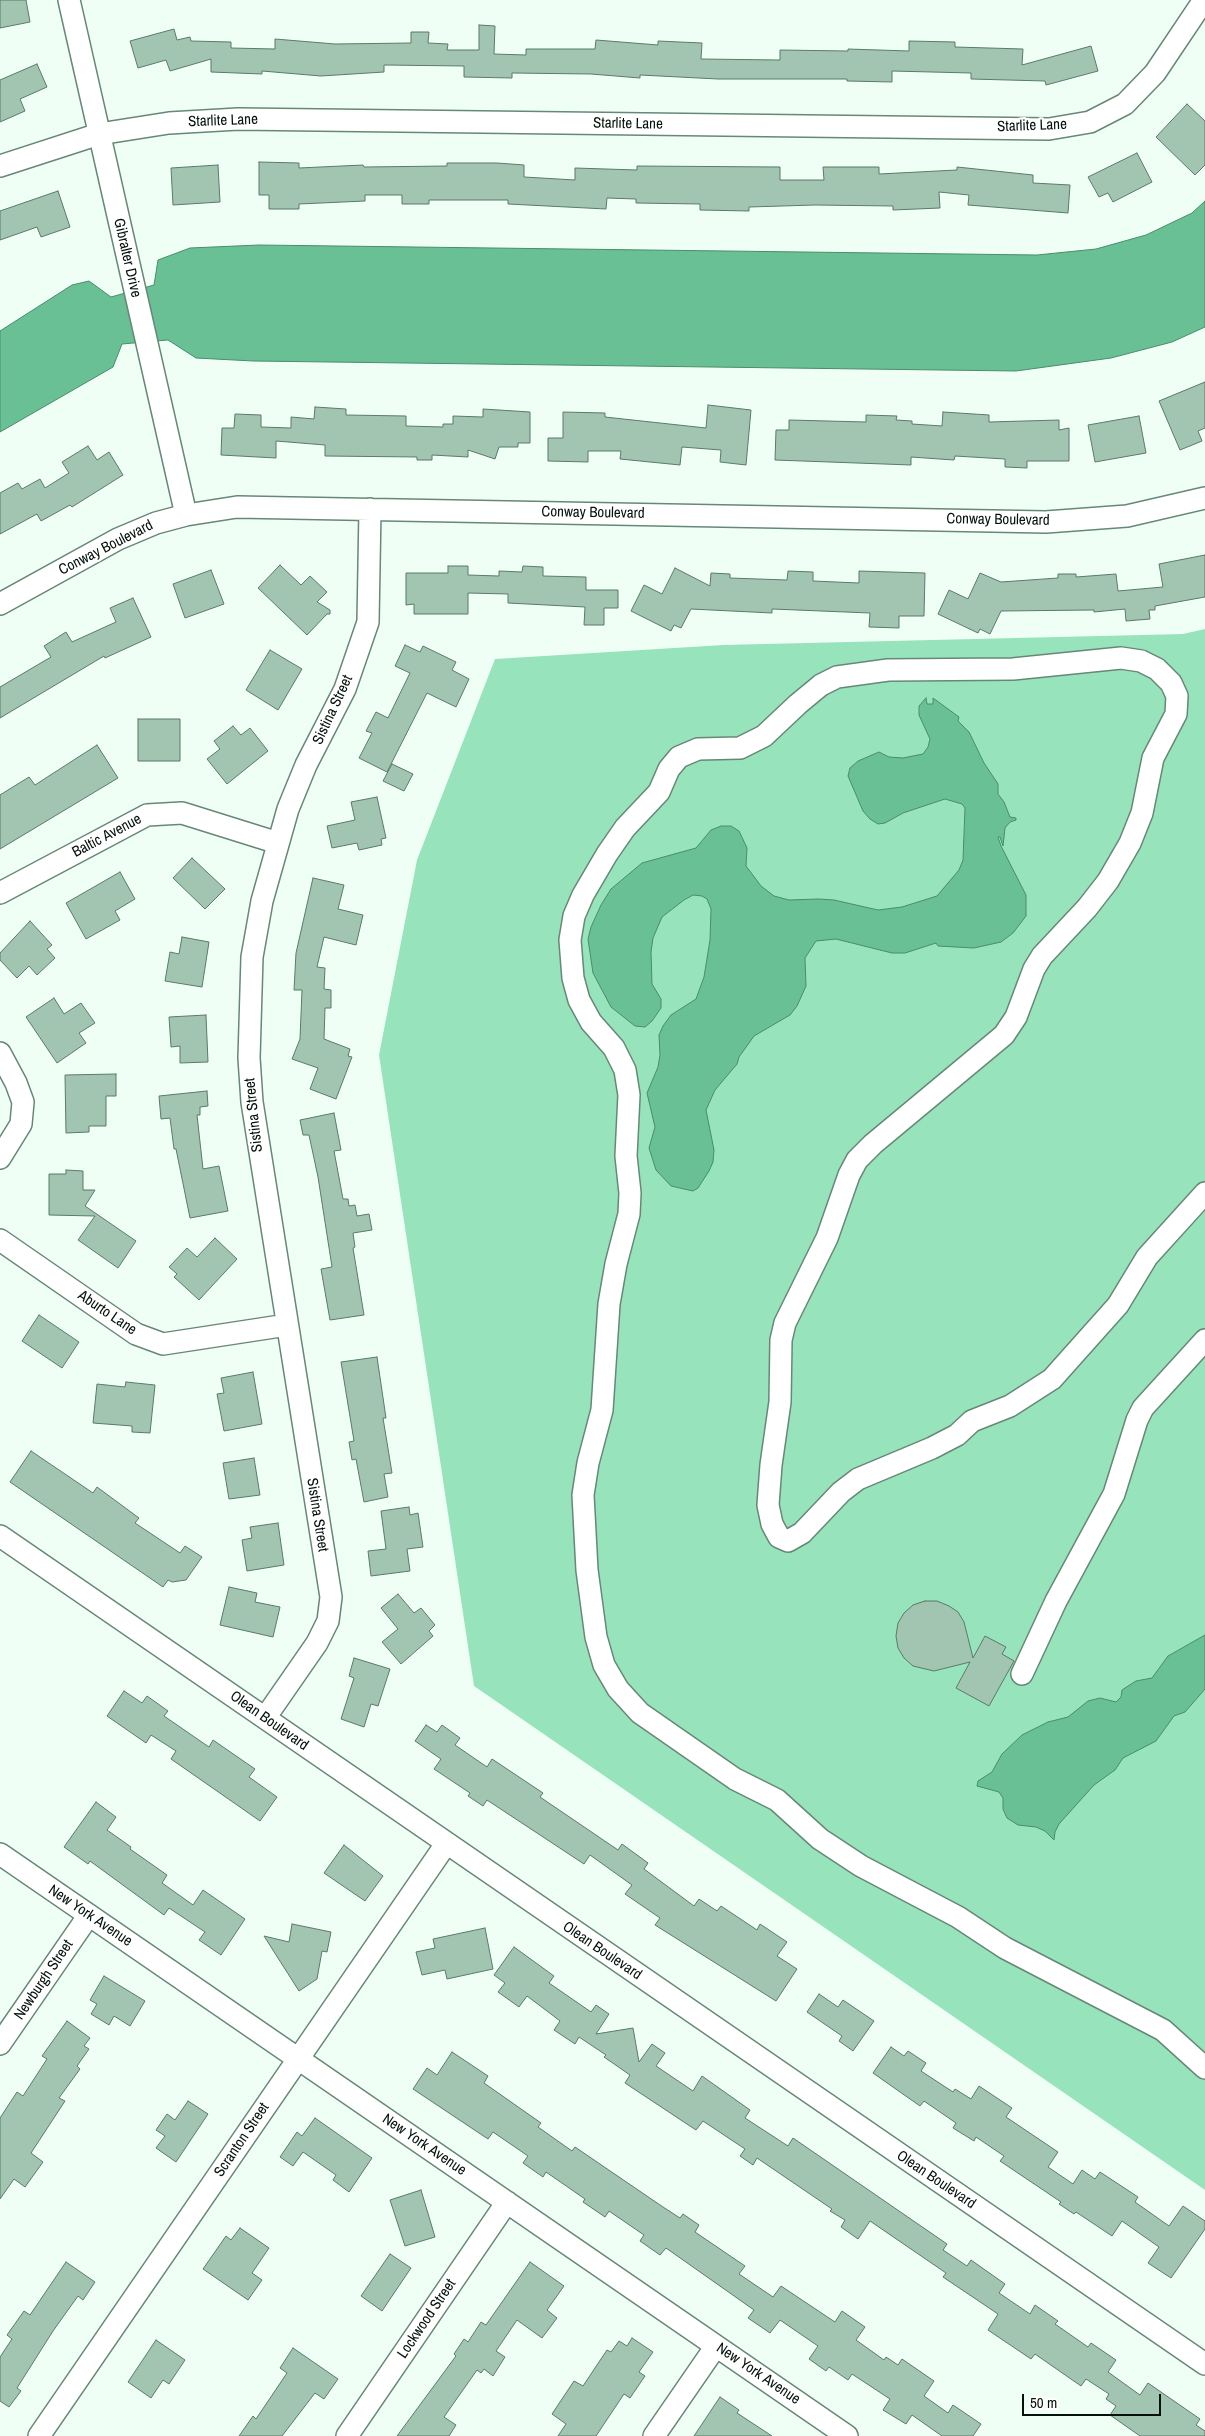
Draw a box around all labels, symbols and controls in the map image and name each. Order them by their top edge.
street label: Starlite Lane [188,111,258,131]
street label: Starlite Lane [593,114,663,134]
street label: Starlite Lane [997,116,1067,136]
street label: Gibralter Drive [109,217,145,299]
street label: Conway Boulevard [541,503,645,523]
street label: Conway Boulevard [946,510,1050,530]
street label: Conway Boulevard [56,517,156,579]
street label: Sistina Street [309,672,357,748]
street label: Baltic Avenue [69,810,145,862]
street label: Sistina Street [241,1077,267,1153]
street label: Aburto Lane [74,1287,140,1339]
street label: Sistina Street [302,1477,332,1553]
street label: Olean Boulevard [226,1687,312,1755]
street label: New York Avenue [45,1881,135,1951]
street label: Olean Boulevard [559,1918,645,1984]
street label: Newburgh Street [11,1937,77,2023]
street label: Scranton Street [211,2100,273,2180]
street label: New York Avenue [379,2110,469,2180]
street label: Olean Boulevard [893,2147,979,2213]
street label: Lockwood Street [394,2276,460,2362]
street label: New York Avenue [713,2339,803,2409]
scale bar [1025,2384,1164,2416]
text: 50 m [1030,2392,1057,2413]

